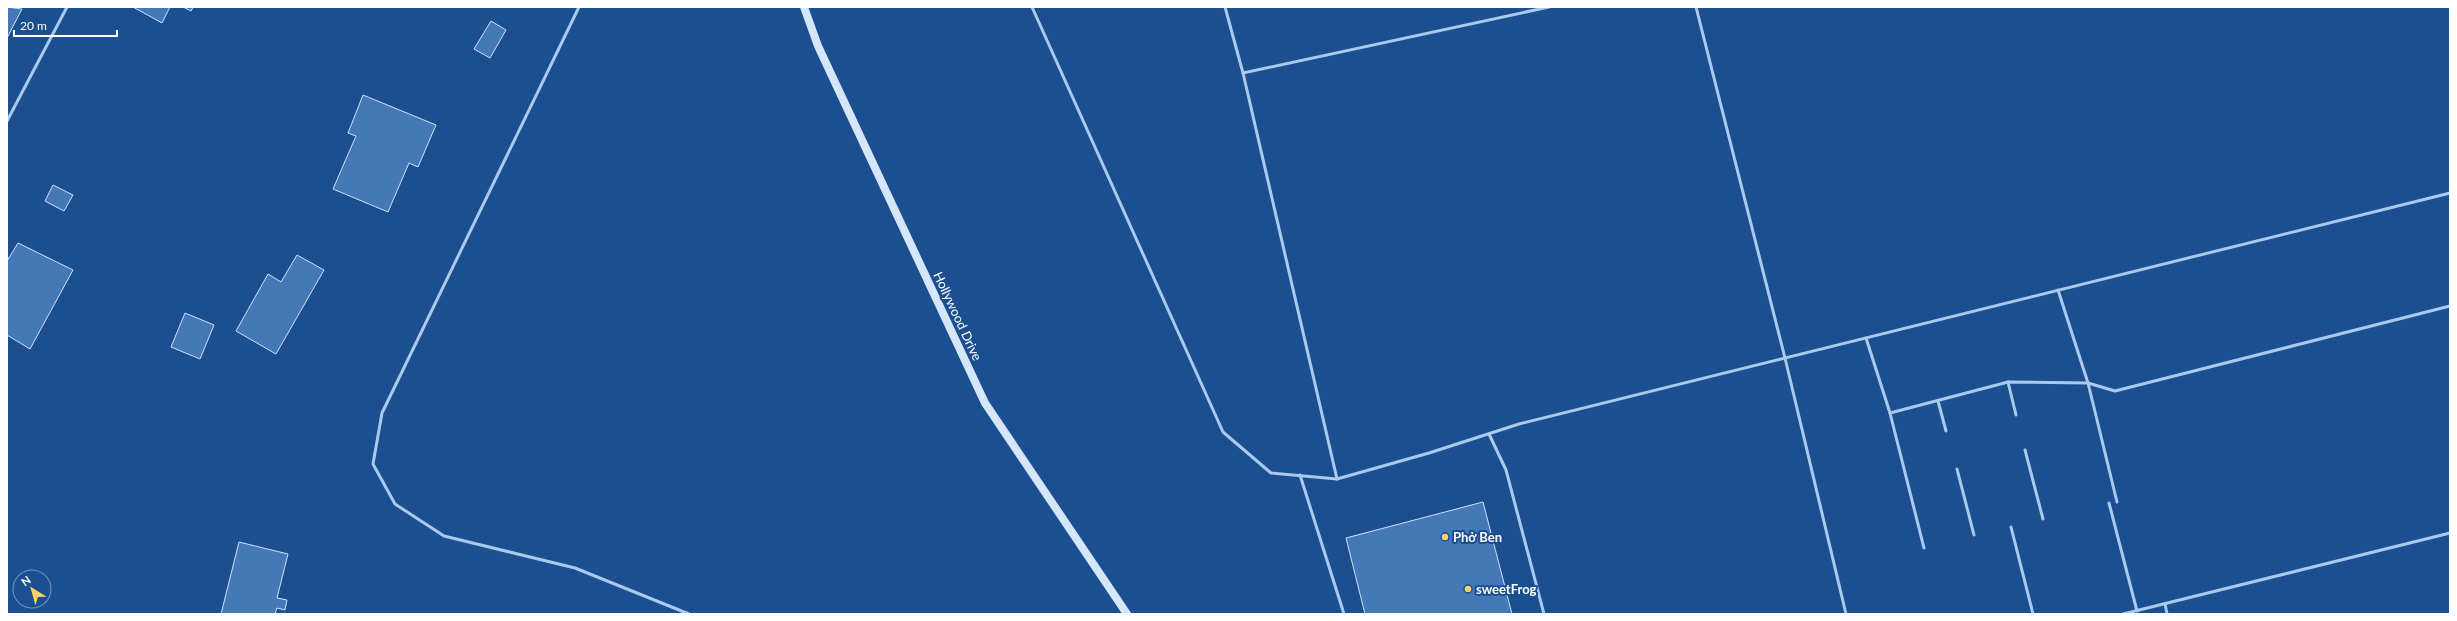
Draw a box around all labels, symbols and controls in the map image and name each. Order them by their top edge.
scale bar [14,12,117,38]
text: 20 m [20,18,47,33]
street label: Hollywood Drive [930,269,986,363]
place label: Phở Ben [1453,529,1502,545]
marker: Phở Ben [1440,532,1450,542]
north arrow [12,569,52,609]
text: N [18,573,33,588]
place label: sweetFrog [1476,581,1537,597]
marker: sweetFrog [1463,584,1473,594]

